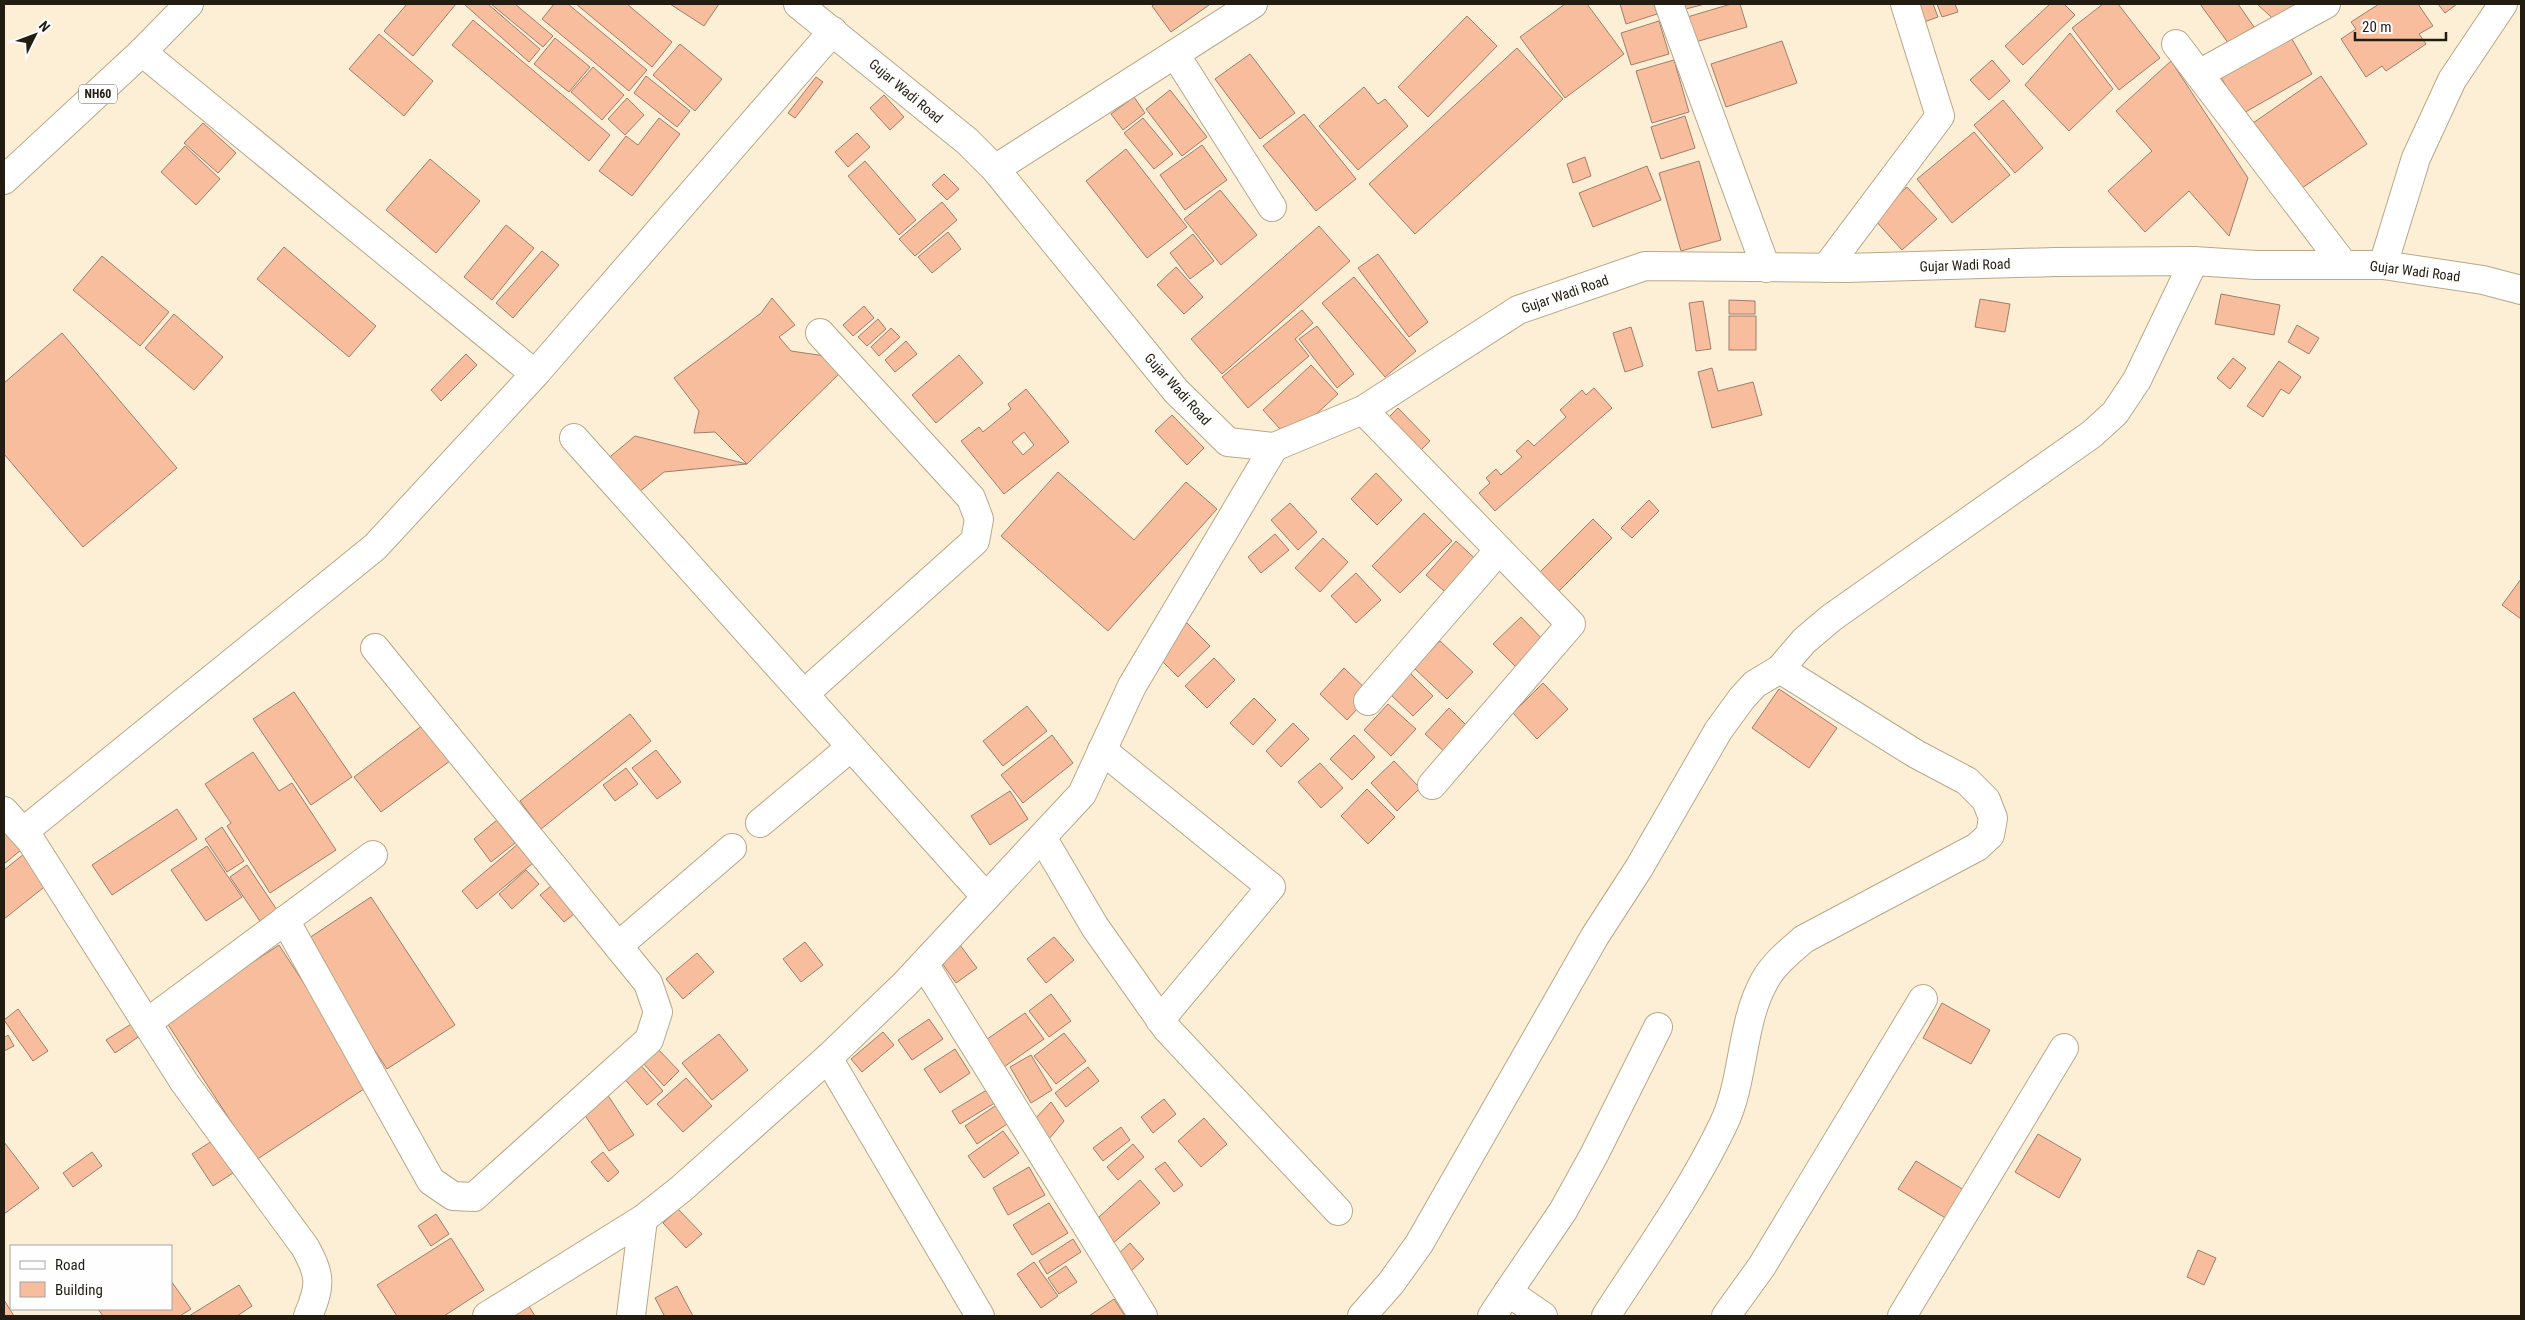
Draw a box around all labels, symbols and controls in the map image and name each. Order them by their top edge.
north arrow [10,10,60,60]
scale bar [2355,10,2446,42]
text: N [36,18,53,35]
text: 20 m [2362,18,2392,36]
street label: Gujar Wadi Road [866,56,946,126]
road number: NH60 [79,85,117,104]
street label: Gujar Wadi Road [1919,255,2011,275]
street label: Gujar Wadi Road [2369,258,2461,284]
street label: Gujar Wadi Road [1519,272,1611,316]
street label: Gujar Wadi Road [1142,350,1214,428]
legend [10,1245,172,1310]
text: Road [55,1256,85,1274]
text: Building [55,1281,103,1299]

